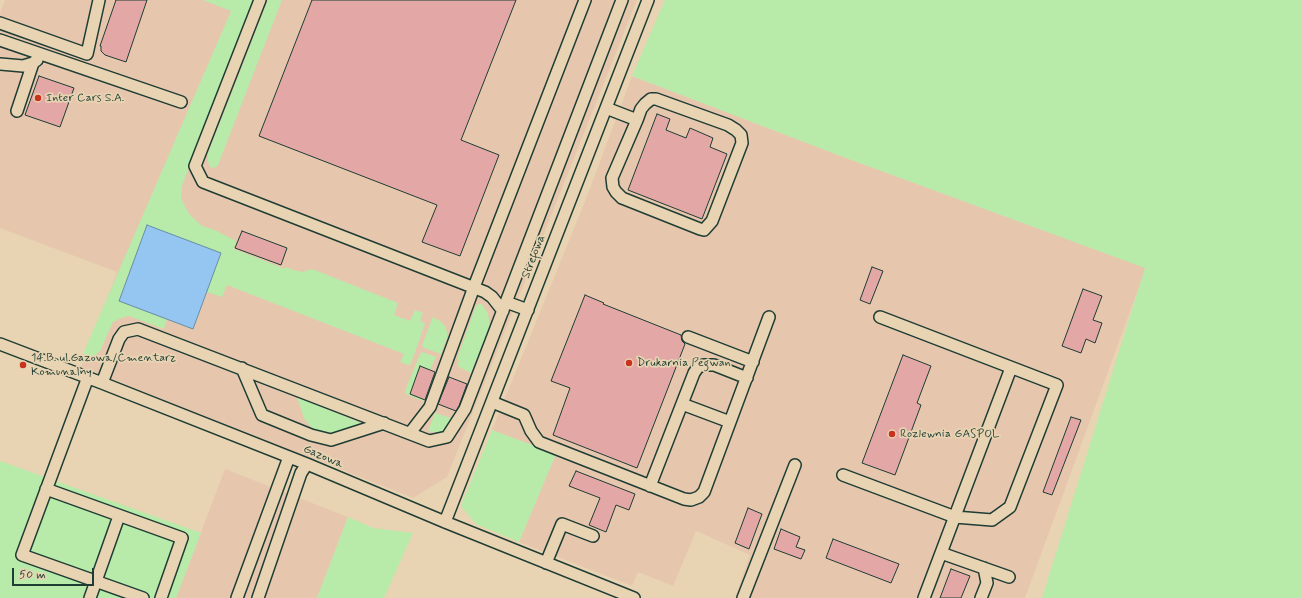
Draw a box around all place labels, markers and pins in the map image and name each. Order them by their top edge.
place label: Inter Cars S.A. [46,91,124,105]
marker: Inter Cars S.A. [33,93,43,103]
place label: 14.B. ul.Gazowa/Cmentarz Komunalny [31,351,176,379]
place label: Drukarnia Pegwan [637,356,731,370]
marker: Drukarnia Pegwan [624,358,634,368]
marker: 14.B. ul.Gazowa/Cmentarz Komunalny [18,360,28,370]
place label: Rozlewnia GASPOL [900,427,999,441]
marker: Rozlewnia GASPOL [887,429,897,439]

